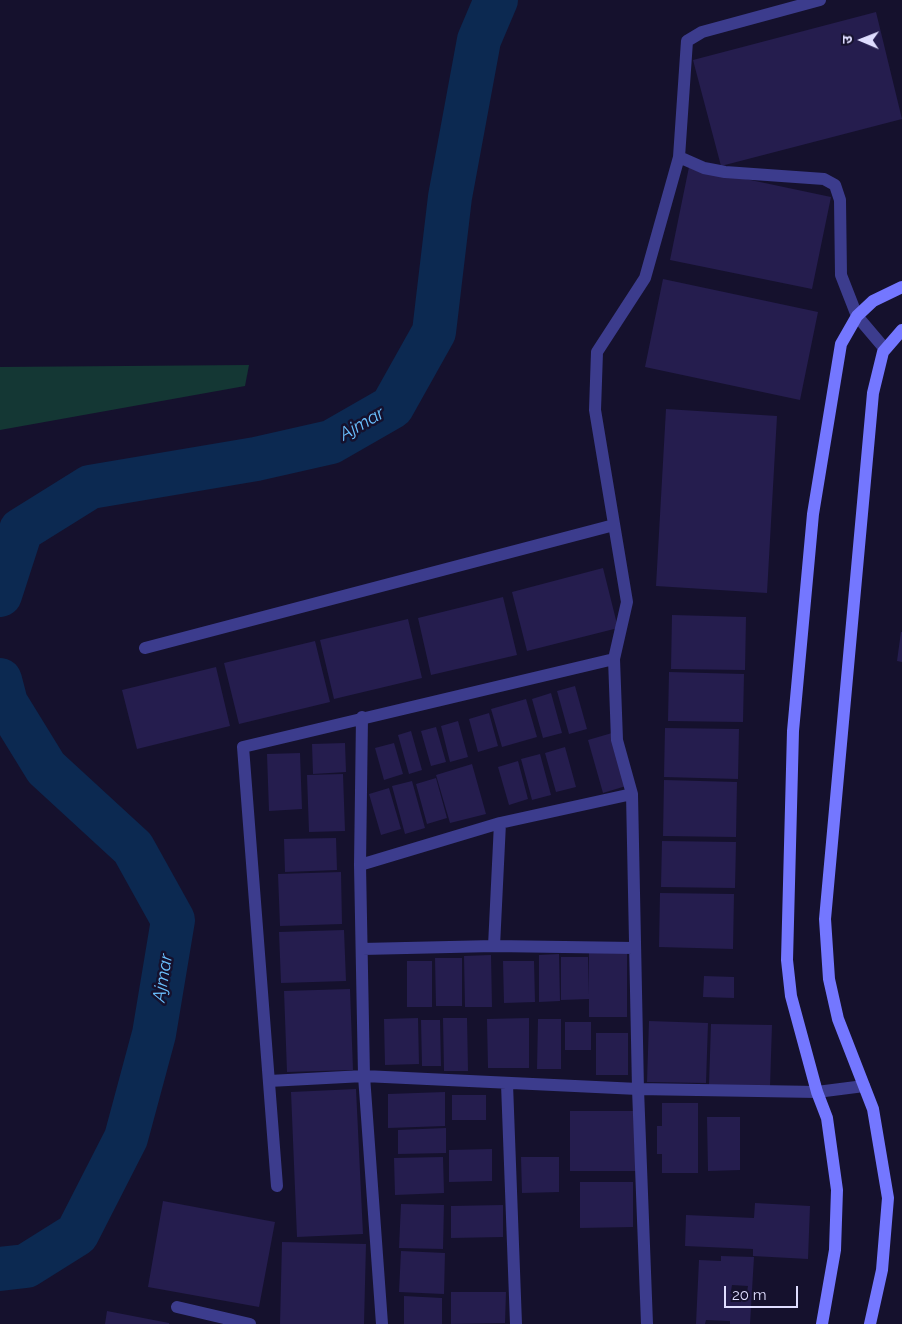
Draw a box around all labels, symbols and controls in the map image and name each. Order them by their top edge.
north arrow [837,15,887,65]
text: उ [839,36,855,44]
water label: Ajmar [336,403,388,445]
water label: Ajmar [149,952,177,1004]
scale bar [727,1276,801,1308]
text: 20 m [732,1286,767,1304]

